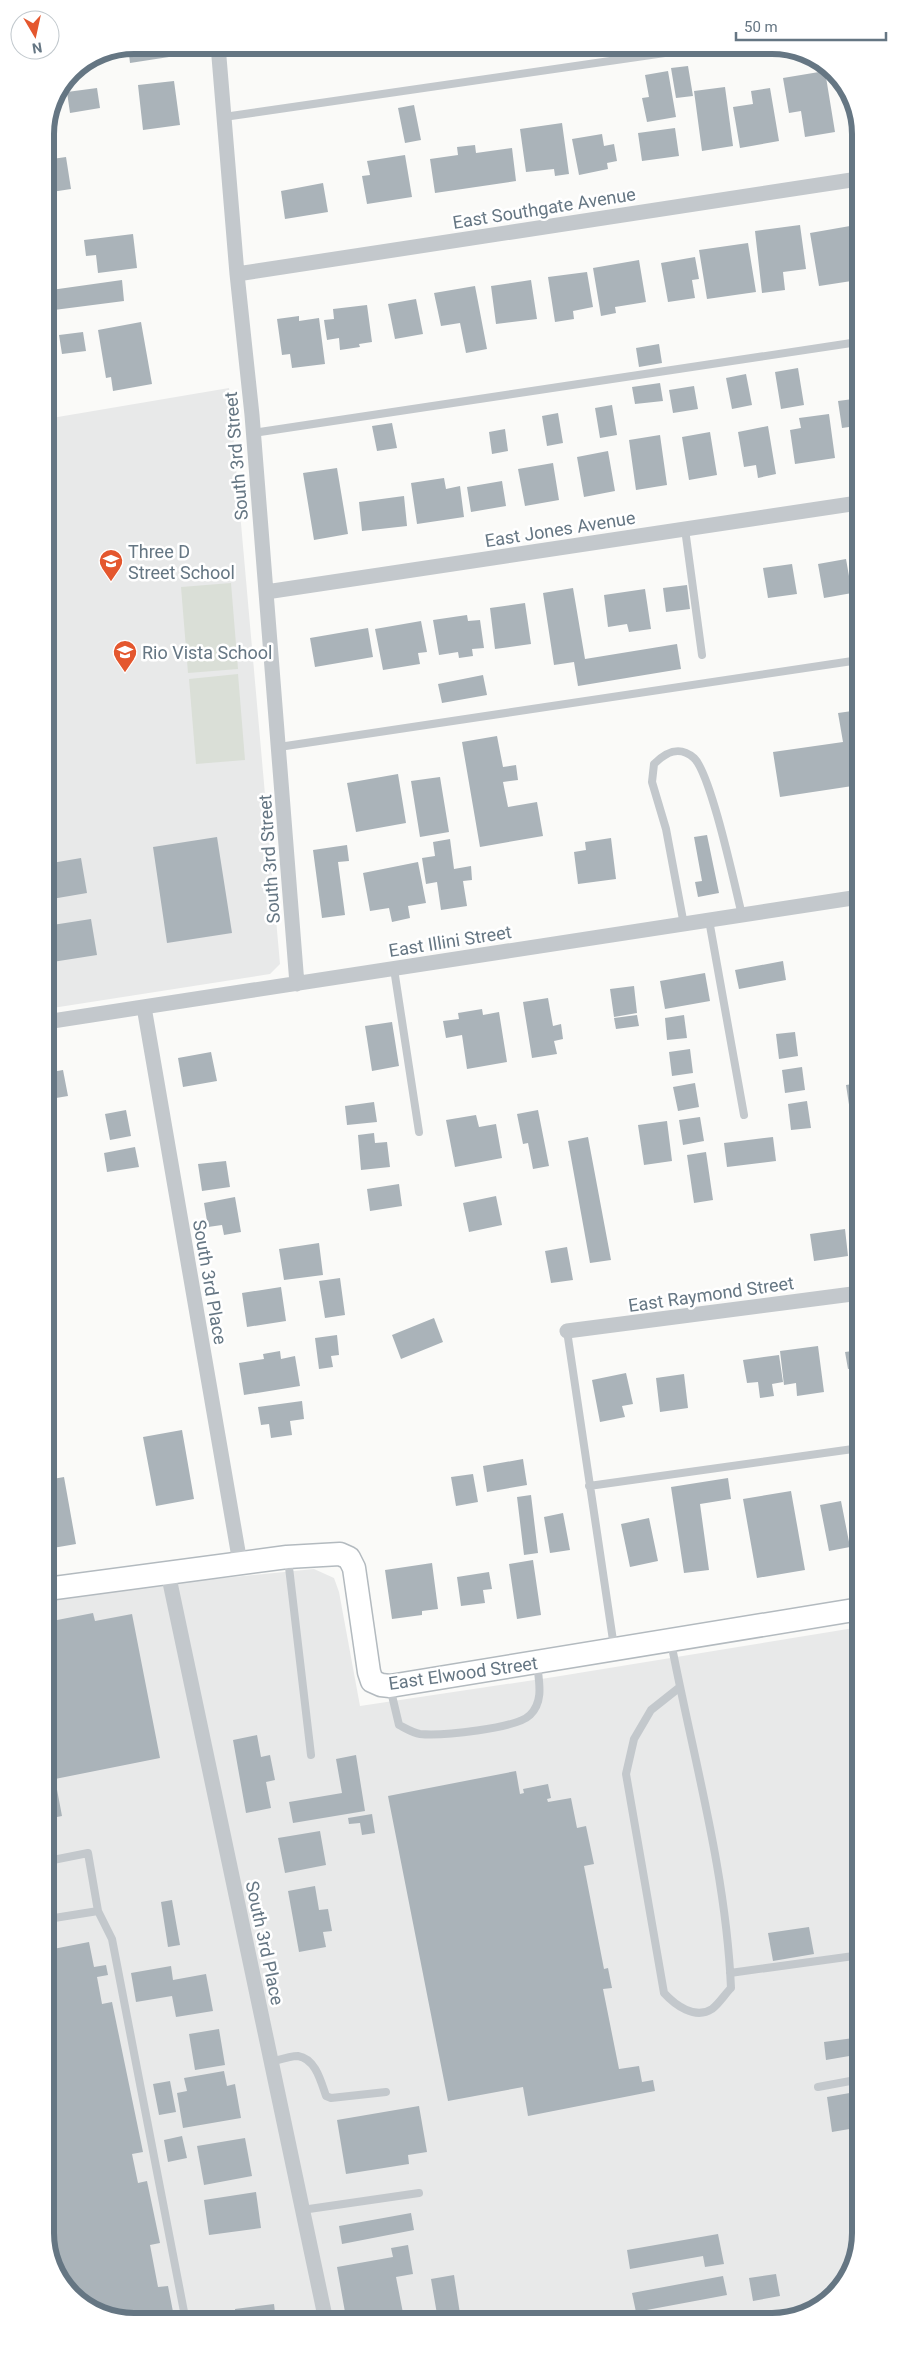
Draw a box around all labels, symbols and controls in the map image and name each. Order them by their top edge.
north arrow [10,10,60,60]
scale bar [736,10,886,42]
text: 50 m [744,18,778,36]
text: N [31,39,43,57]
street label: East Southgate Avenue [451,183,637,233]
street label: South 3rd Street [220,391,252,521]
street label: East Jones Avenue [483,507,637,551]
place label: Three D Street School [128,541,235,583]
school or university icon: Three D Street School [98,548,124,582]
school or university icon: Rio Vista School [112,639,138,673]
place label: Rio Vista School [142,642,272,663]
street label: South 3rd Street [254,794,284,924]
street label: East Illini Street [387,921,513,961]
street label: South 3rd Place [189,1218,231,1346]
street label: East Raymond Street [627,1272,795,1316]
street label: East Elwood Street [387,1652,539,1694]
street label: South 3rd Place [242,1879,288,2007]

